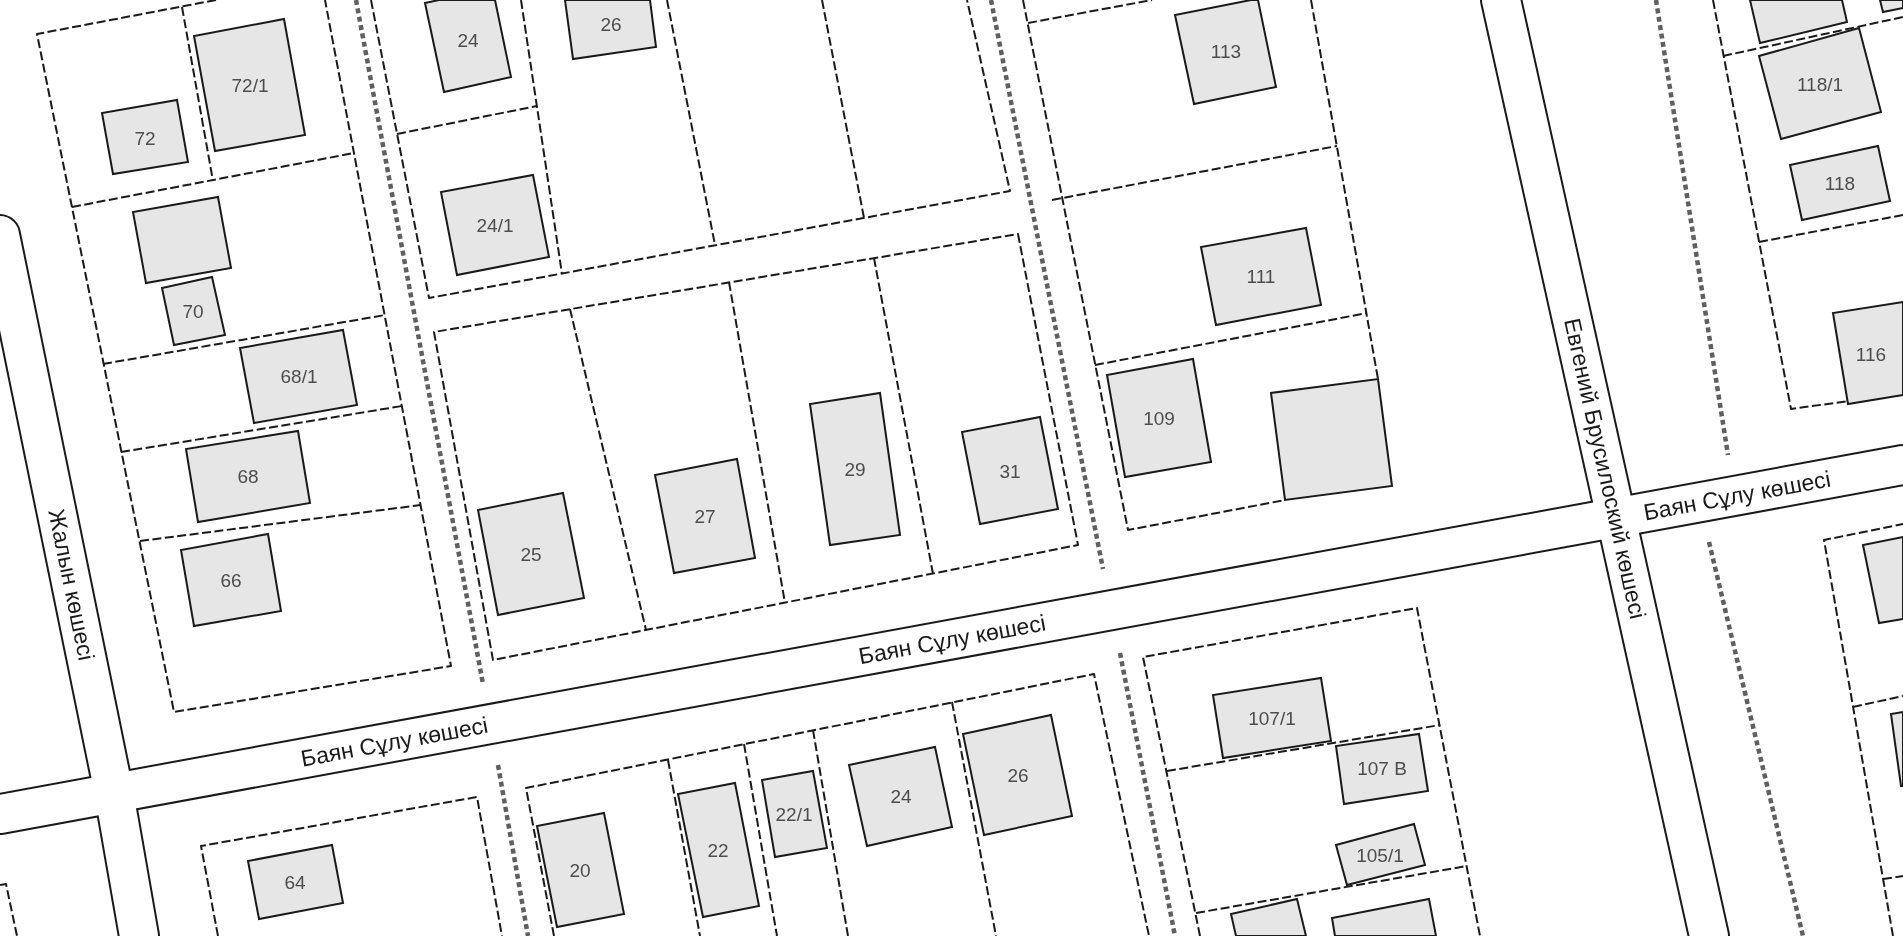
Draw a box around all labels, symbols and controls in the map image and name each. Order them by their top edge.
house number: 26 [600,14,622,35]
house number: 24 [457,30,479,51]
house number: 113 [1211,41,1241,62]
house number: 118/1 [1797,74,1843,95]
house number: 72/1 [232,75,268,96]
house number: 72 [134,128,156,149]
house number: 118 [1825,173,1855,194]
house number: 24/1 [477,215,513,236]
house number: 111 [1247,266,1275,287]
house number: 70 [182,301,204,322]
street label: Евгений Брусилоский көшесі [1559,316,1651,621]
house number: 116 [1856,344,1886,365]
house number: 68/1 [281,366,317,387]
house number: 109 [1143,408,1175,429]
house number: 29 [844,459,866,480]
house number: 31 [999,461,1021,482]
house number: 68 [237,466,259,487]
street label: Баян Сұлу көшесі [1641,466,1833,525]
house number: 27 [694,506,716,527]
street label: Жалын көшесі [43,507,100,663]
house number: 25 [520,544,542,565]
house number: 66 [220,570,242,591]
street label: Баян Сұлу көшесі [857,609,1048,669]
house number: 107/1 [1248,708,1296,729]
street label: Баян Сұлу көшесі [299,712,490,772]
house number: 107 В [1357,758,1407,779]
house number: 26 [1007,765,1029,786]
house number: 24 [890,786,912,807]
house number: 22/1 [776,804,812,825]
house number: 22 [707,840,729,861]
house number: 105/1 [1356,845,1404,866]
house number: 20 [569,860,591,881]
house number: 64 [284,872,306,893]

